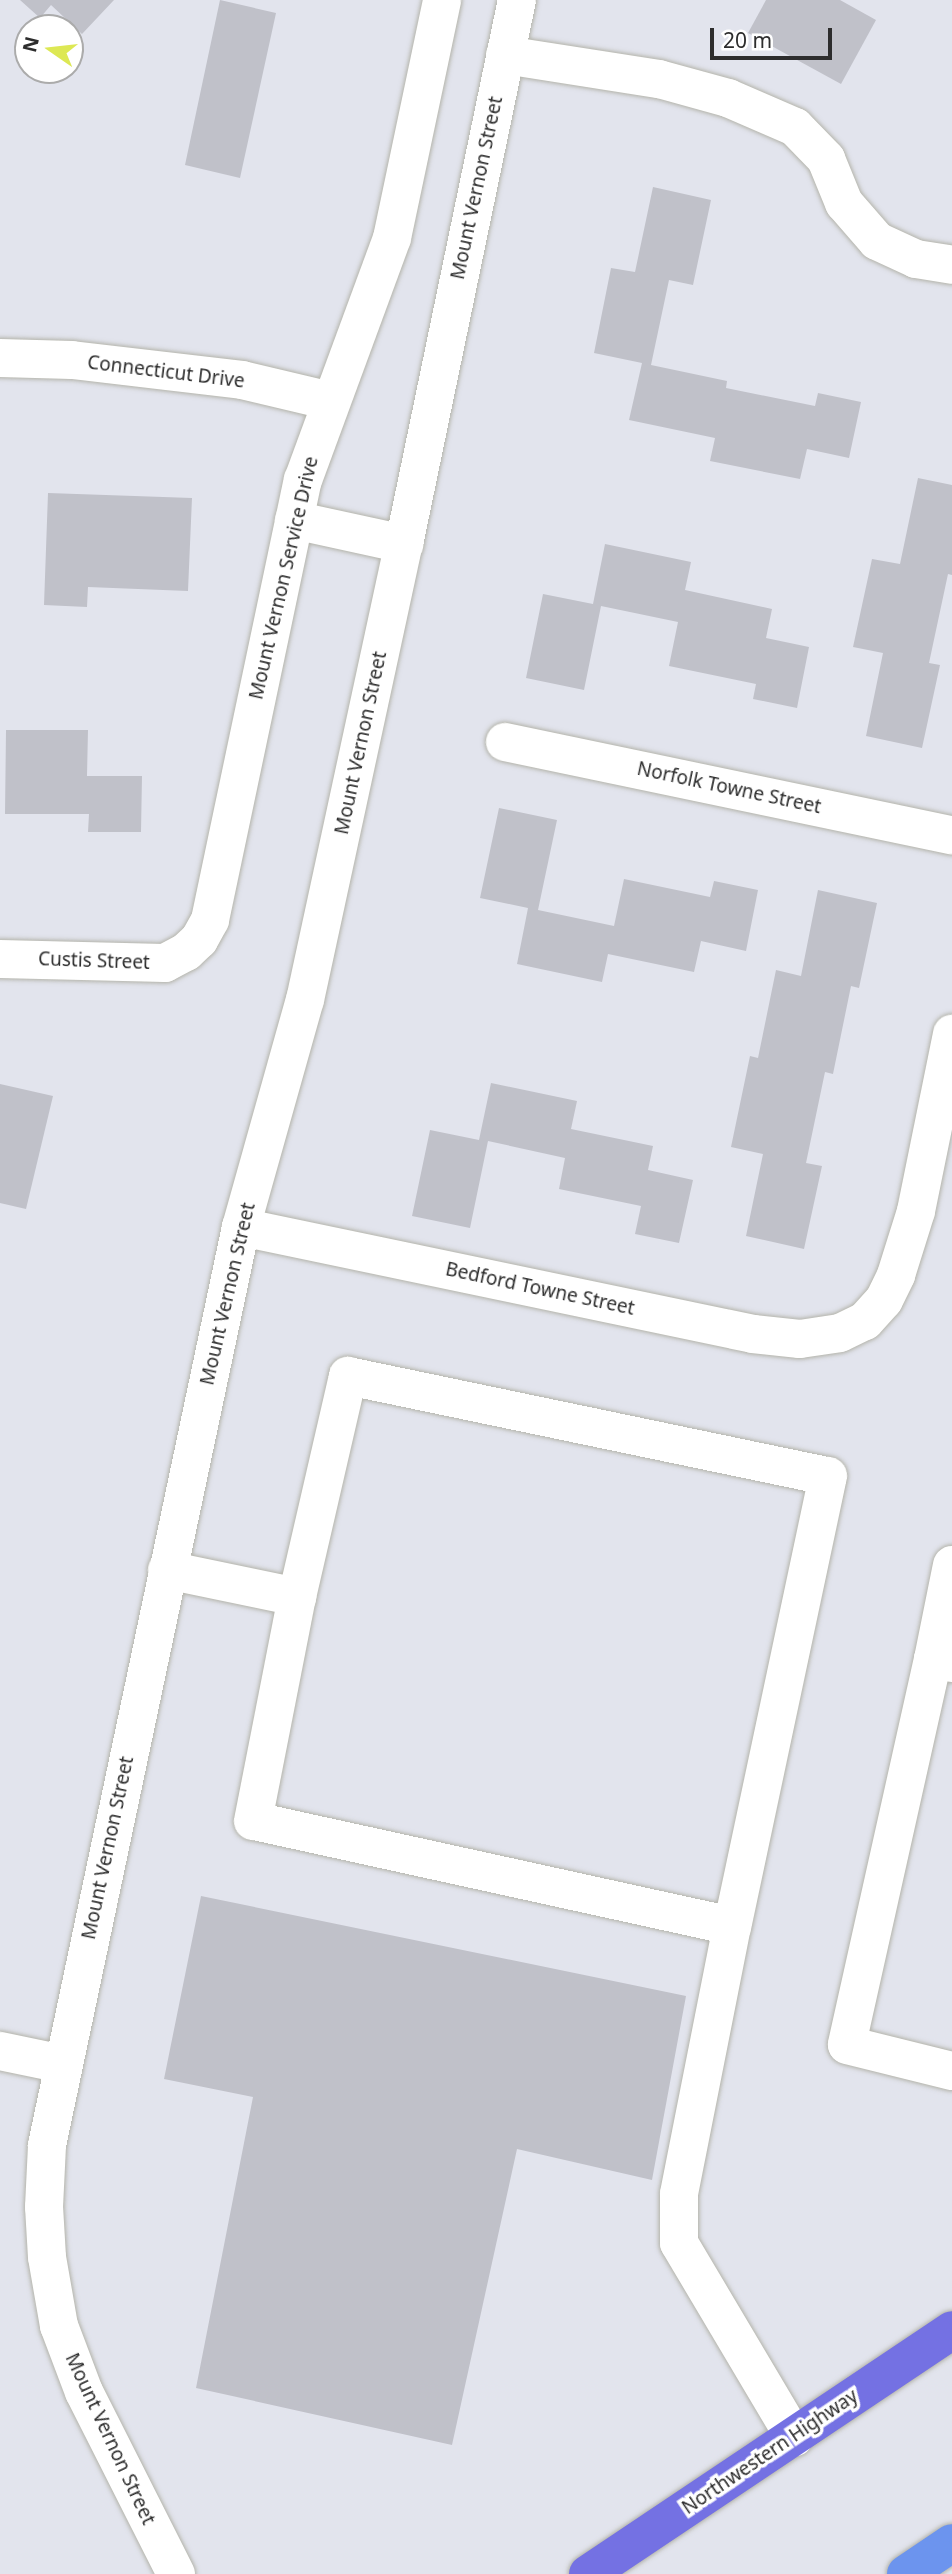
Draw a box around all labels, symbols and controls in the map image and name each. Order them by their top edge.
north arrow [14,14,84,84]
scale bar [714,14,836,58]
text: 20 m [723,26,772,54]
text: N [16,34,45,55]
street label: Mount Vernon Street [446,94,508,282]
street label: Connecticut Drive [86,351,246,393]
street label: Mount Vernon Service Drive [245,454,323,702]
street label: Mount Vernon Street [330,649,392,837]
street label: Norfolk Towne Street [635,757,823,819]
street label: Custis Street [38,948,150,974]
street label: Mount Vernon Street [196,1201,260,1387]
street label: Bedford Towne Street [443,1258,637,1320]
street label: Mount Vernon Street [77,1754,139,1942]
street label: Mount Vernon Street [60,2350,160,2528]
street label: Northwestern Highway [678,2385,862,2519]

